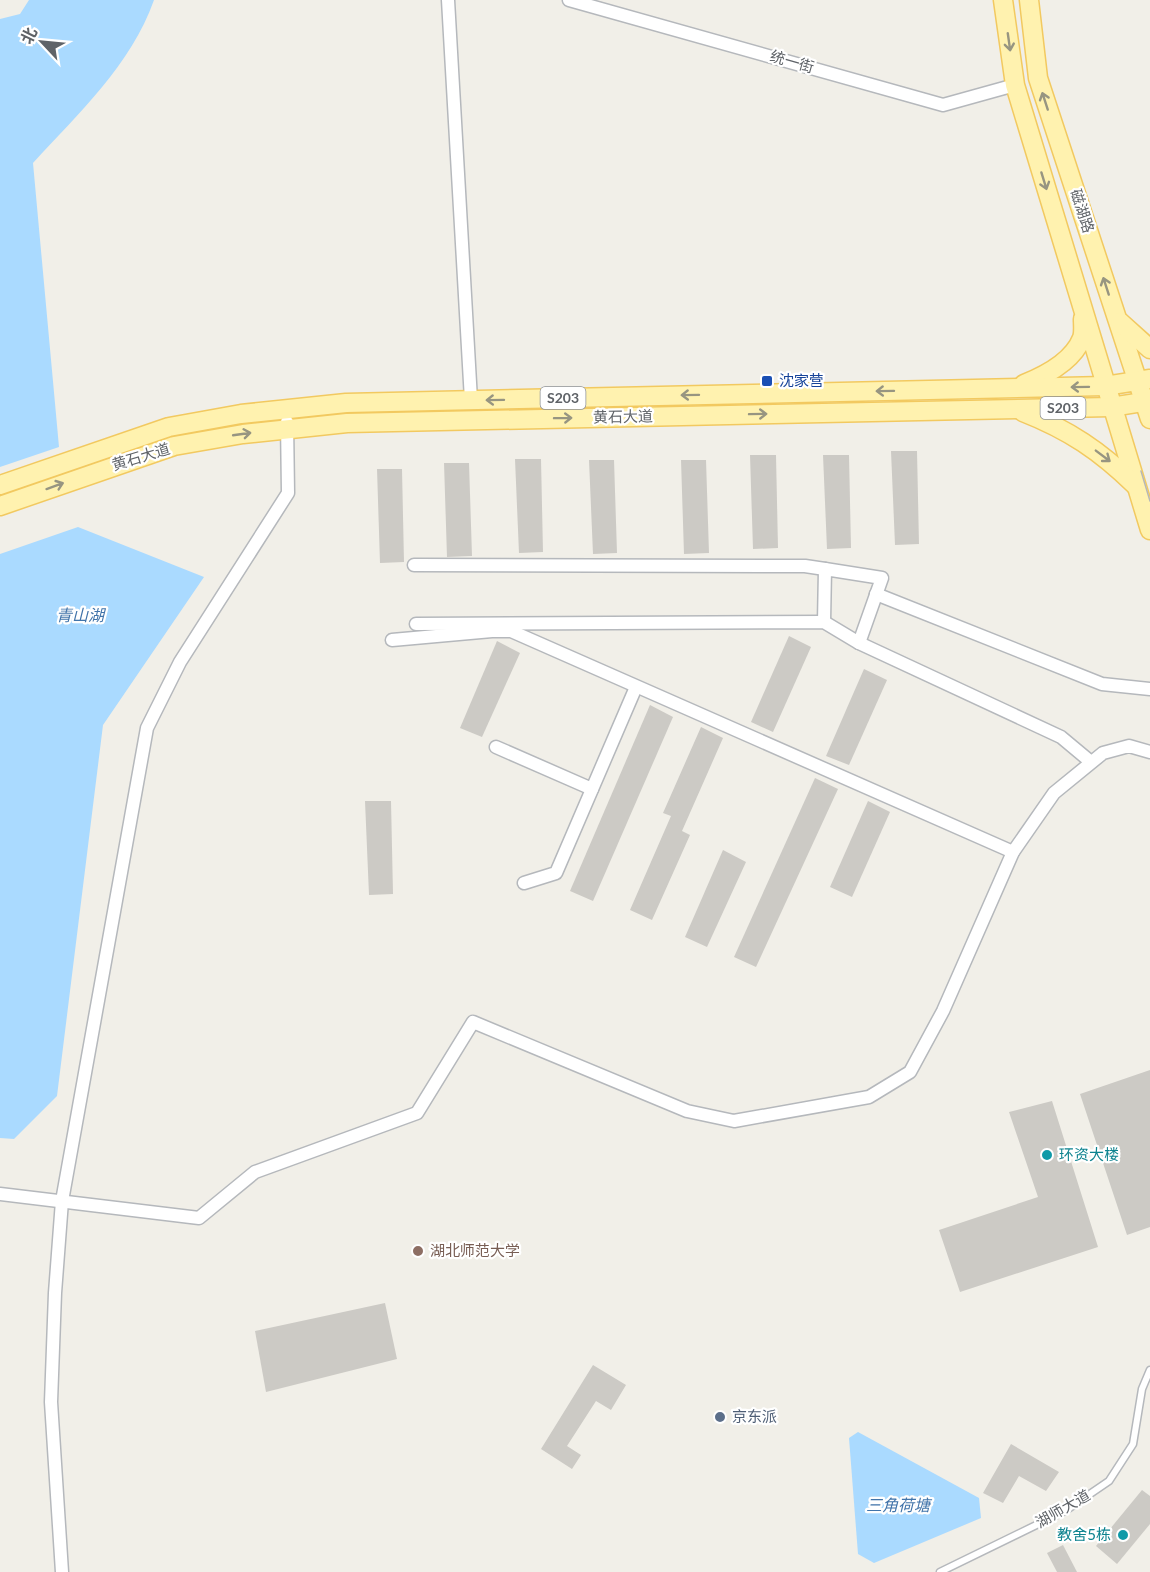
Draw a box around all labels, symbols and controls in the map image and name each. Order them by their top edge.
north arrow [12,12,72,72]
text: 北 [16,24,40,47]
one-way arrow [1003,32,1014,52]
street label: 统一街 [768,46,816,76]
one-way arrow [1039,92,1050,111]
one-way arrow [1039,171,1050,190]
street label: 磁湖路 [1067,187,1098,235]
one-way arrow [1100,277,1111,296]
place label: 沈家营 [779,371,824,389]
marker: 沈家营 [760,374,774,388]
one-way arrow [1070,381,1090,392]
one-way arrow [875,385,895,397]
road number: S203 [540,387,586,409]
one-way arrow [680,390,700,401]
one-way arrow [485,394,505,406]
road number: S203 [1040,397,1086,419]
street label: 黄石大道 [593,406,653,426]
one-way arrow [747,409,767,420]
one-way arrow [552,413,572,424]
one-way arrow [232,429,252,440]
street label: 黄石大道 [109,439,172,473]
one-way arrow [1094,449,1110,462]
one-way arrow [45,480,64,491]
water label: 青山湖 [56,605,107,624]
place label: 环资大楼 [1059,1145,1119,1163]
marker: 环资大楼 [1040,1148,1054,1162]
place label: 湖北师范大学 [430,1241,520,1259]
marker: 湖北师范大学 [411,1244,425,1258]
place label: 京东派 [732,1407,777,1425]
marker: 京东派 [713,1410,727,1424]
street label: 湖师大道 [1032,1485,1093,1531]
water label: 三角荷塘 [866,1495,933,1514]
place label: 教舍5栋 [1057,1525,1111,1543]
marker: 教舍5栋 [1116,1528,1130,1542]

